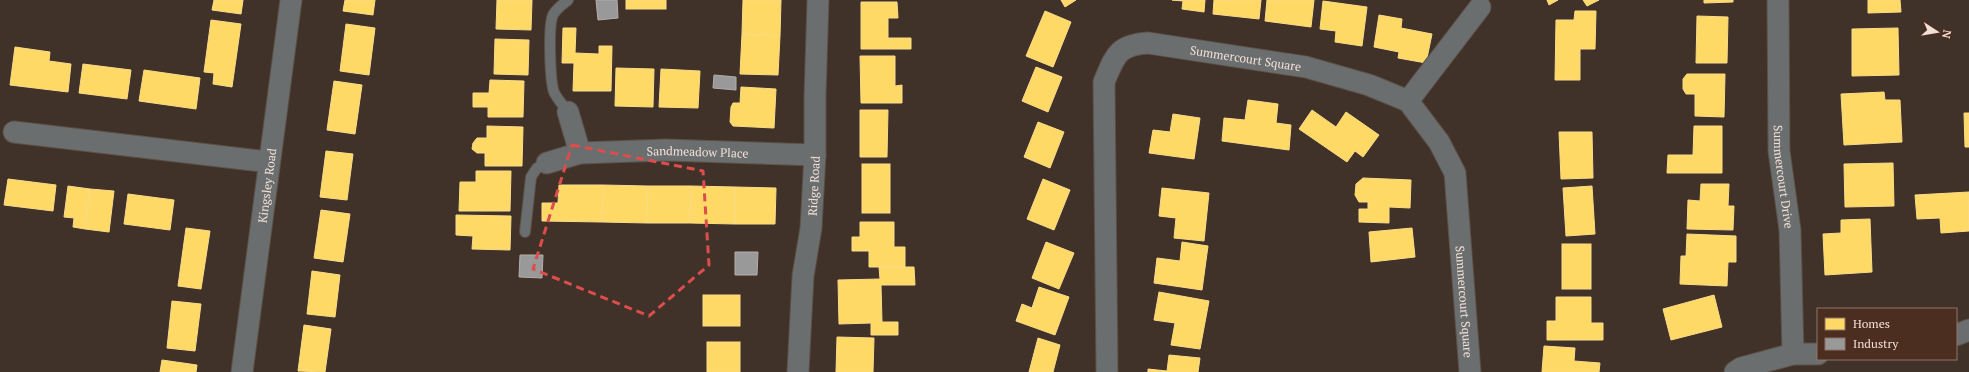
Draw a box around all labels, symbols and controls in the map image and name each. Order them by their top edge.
north arrow [1917,12,1957,52]
text: N [1939,29,1954,40]
street label: Summercourt Square [1189,42,1302,74]
street label: Summercourt Drive [1771,125,1797,229]
street label: Sandmeadow Place [646,142,749,160]
street label: Kingsley Road [254,147,279,224]
street label: Ridge Road [804,155,822,216]
street label: Summercourt Square [1453,245,1476,358]
legend [1817,308,1957,360]
text: Homes [1853,316,1890,331]
text: Industry [1853,336,1899,351]

